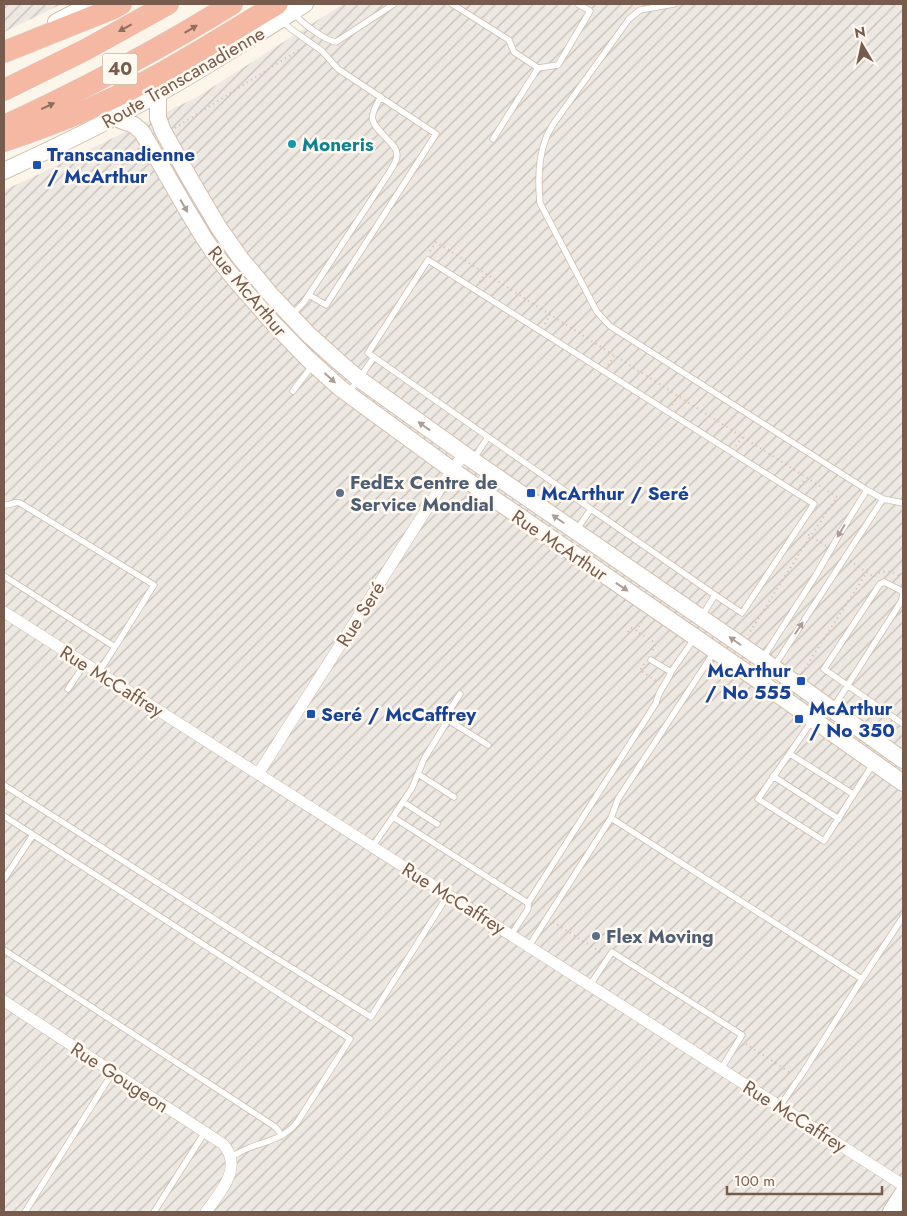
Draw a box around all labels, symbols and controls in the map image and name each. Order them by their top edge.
street label: Route Transcanadienne [97,20,270,135]
north arrow [837,20,887,70]
text: N [853,21,867,43]
one-way arrow [118,24,133,32]
one-way arrow [184,24,198,33]
road number: 40 [102,54,138,85]
one-way arrow [41,101,55,109]
place label: Moneris [302,131,374,158]
marker: Moneris [286,138,298,150]
place label: Transcanadienne / McArthur [47,141,195,190]
marker: Transcanadienne / McArthur [31,159,43,171]
one-way arrow [180,199,189,213]
street label: Rue McArthur [202,240,294,343]
one-way arrow [323,372,335,384]
one-way arrow [417,421,431,431]
place label: FedEx Centre de Service Mondial [350,469,498,518]
place label: McArthur / Seré [541,480,689,507]
marker: FedEx Centre de Service Mondial [334,487,346,499]
marker: McArthur / Seré [525,487,537,499]
street label: Rue McArthur [506,503,614,588]
one-way arrow [551,514,564,524]
one-way arrow [837,525,846,538]
street label: Rue Seré [330,576,391,652]
one-way arrow [615,582,629,592]
one-way arrow [794,621,804,635]
one-way arrow [728,636,741,646]
street label: Rue McCaffrey [55,639,169,724]
place label: McArthur / No 555 [705,657,791,706]
marker: McArthur / No 555 [795,675,807,687]
place label: McArthur / No 350 [809,695,895,744]
place label: Seré / McCaffrey [321,701,477,728]
marker: Seré / McCaffrey [305,708,317,720]
marker: McArthur / No 350 [793,713,805,725]
street label: Rue McCaffrey [397,856,511,941]
place label: Flex Moving [606,923,714,950]
marker: Flex Moving [590,930,602,942]
street label: Rue Gougeon [65,1036,174,1119]
street label: Rue McCaffrey [738,1074,852,1159]
scale bar [727,1164,882,1196]
text: 100 m [734,1170,775,1192]

